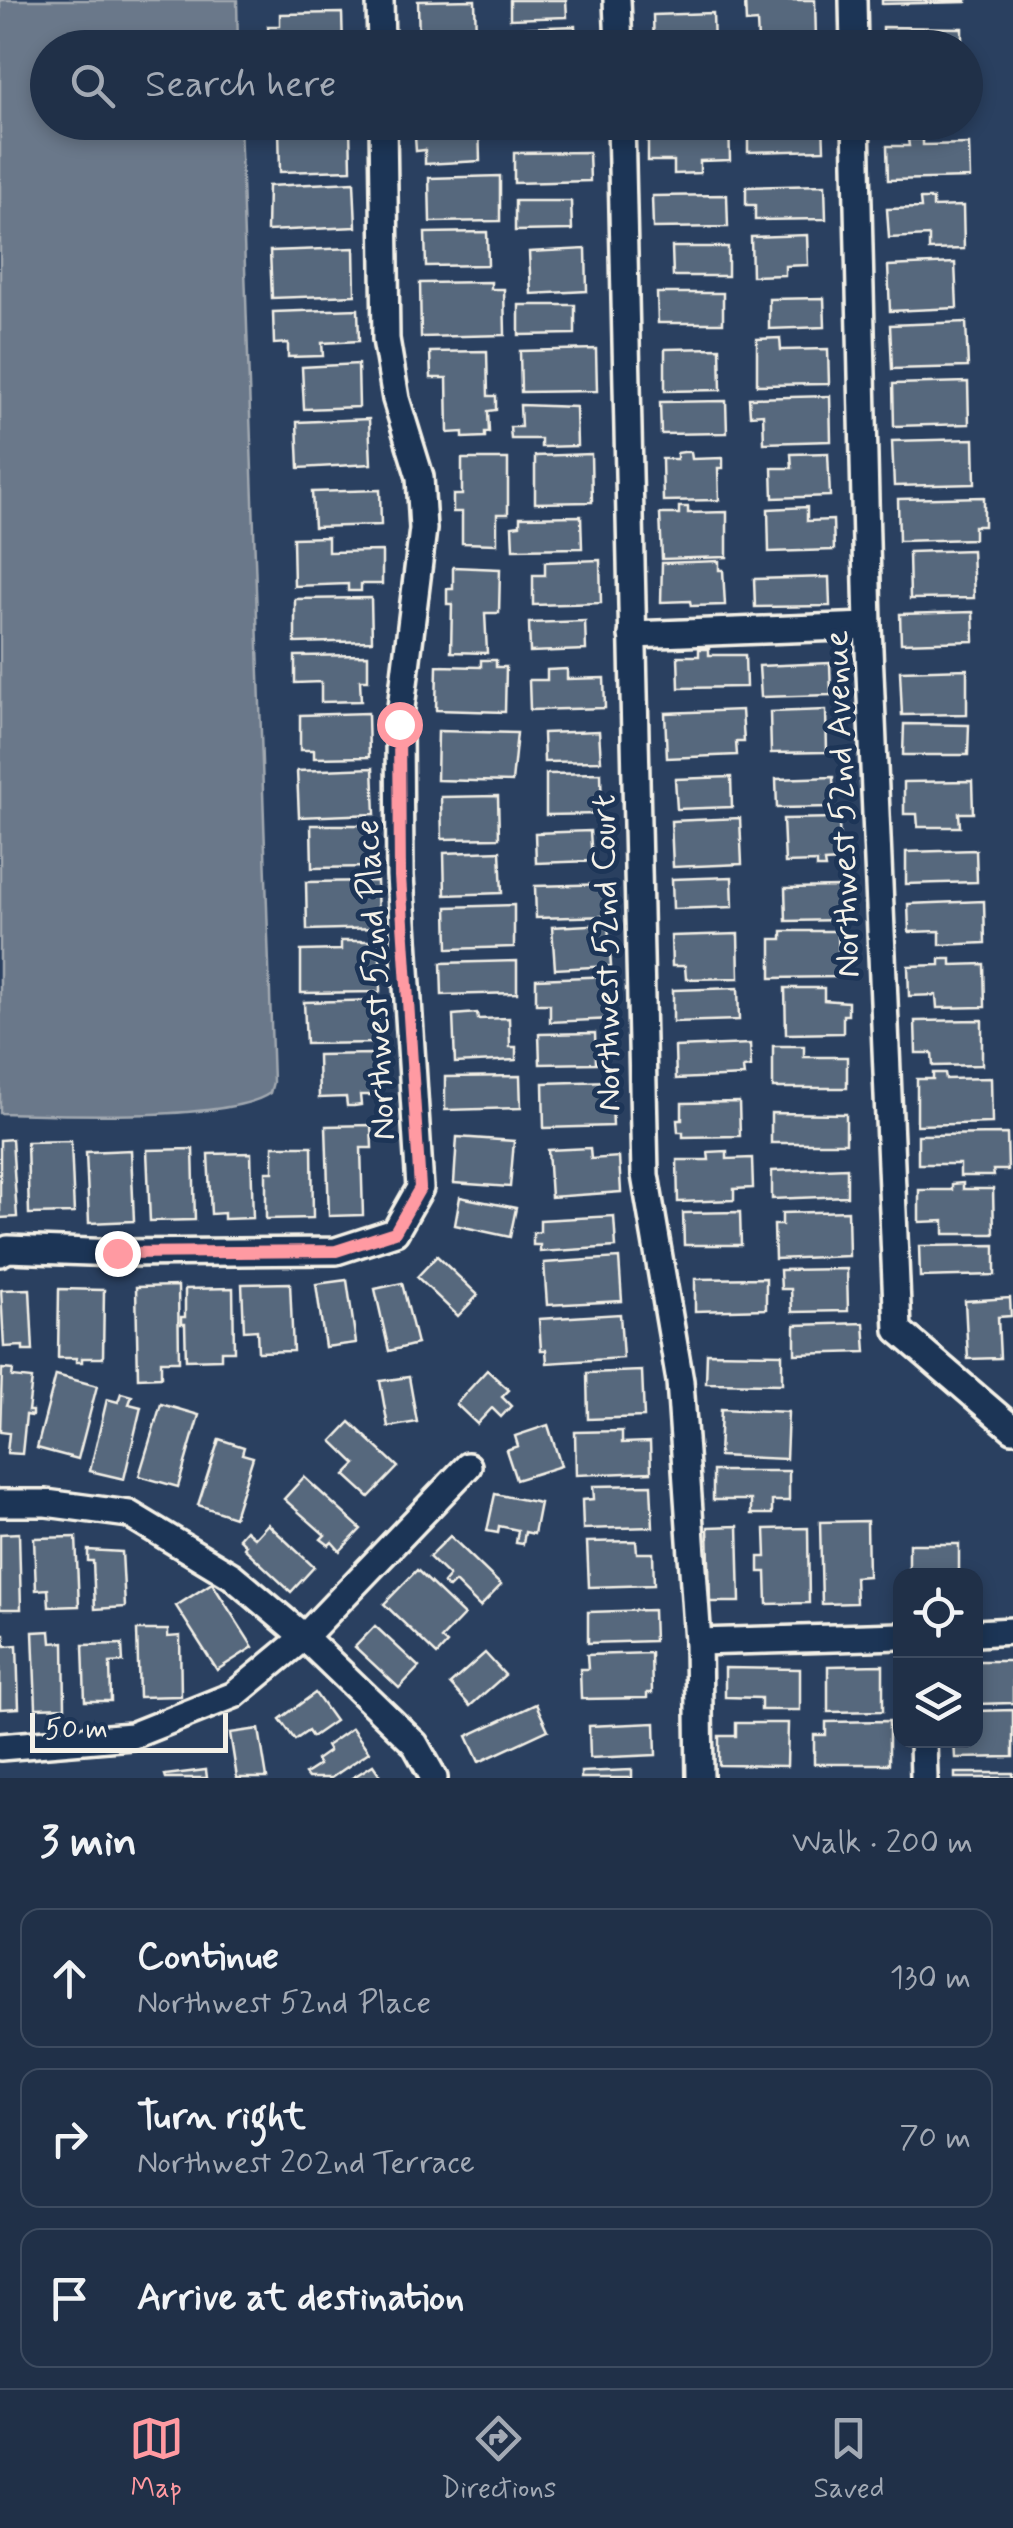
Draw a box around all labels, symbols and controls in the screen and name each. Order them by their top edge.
search box [30,30,983,140]
icon: search [65,58,120,113]
text: Search here [145,61,336,110]
street label: Northwest 52nd Avenue [814,629,872,979]
route start [377,702,423,748]
street label: Northwest 52nd Court [581,794,633,1112]
street label: Northwest 52nd Place [345,818,407,1142]
route end [95,1231,141,1277]
map controls [893,1568,983,1748]
button: locate [893,1568,983,1658]
button: layers [893,1658,983,1748]
scale bar [30,1708,228,1752]
text: 50 m [45,1712,108,1749]
text: 3 min [40,1816,137,1871]
text: Walk · 200 m [792,1822,973,1864]
text: Continue [137,1933,279,1982]
icon: ahead [42,1951,97,2006]
text: 130 m [890,1957,971,1999]
text: Northwest 52nd Place [137,1982,431,2024]
text: Turn right [137,2093,306,2142]
icon: right [42,2111,97,2166]
text: 70 m [899,2117,971,2159]
text: Northwest 202nd Terrace [137,2142,475,2184]
icon: arrive [42,2271,97,2326]
text: Arrive at destination [137,2274,464,2323]
tab: Map [129,2411,184,2508]
tab: Directions [441,2411,556,2508]
tab: Saved [814,2411,884,2508]

